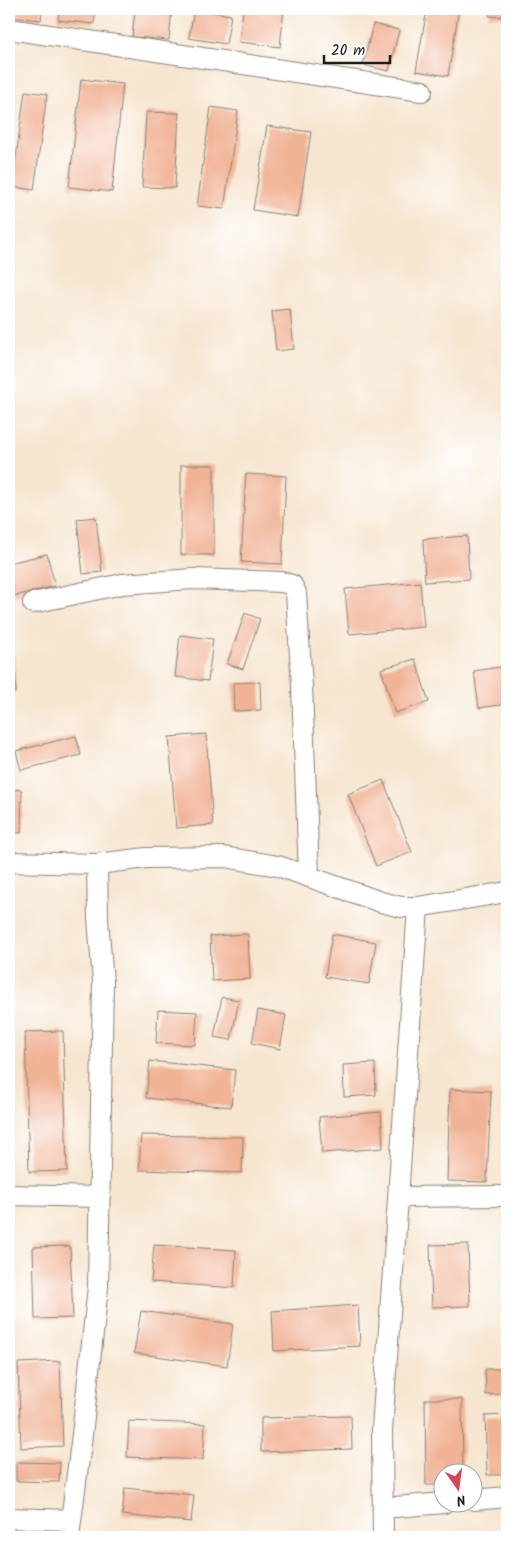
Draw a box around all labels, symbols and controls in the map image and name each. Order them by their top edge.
scale bar [324,32,390,64]
text: 20 m [331,39,365,63]
north arrow [434,1464,484,1514]
text: N [454,1488,468,1511]

